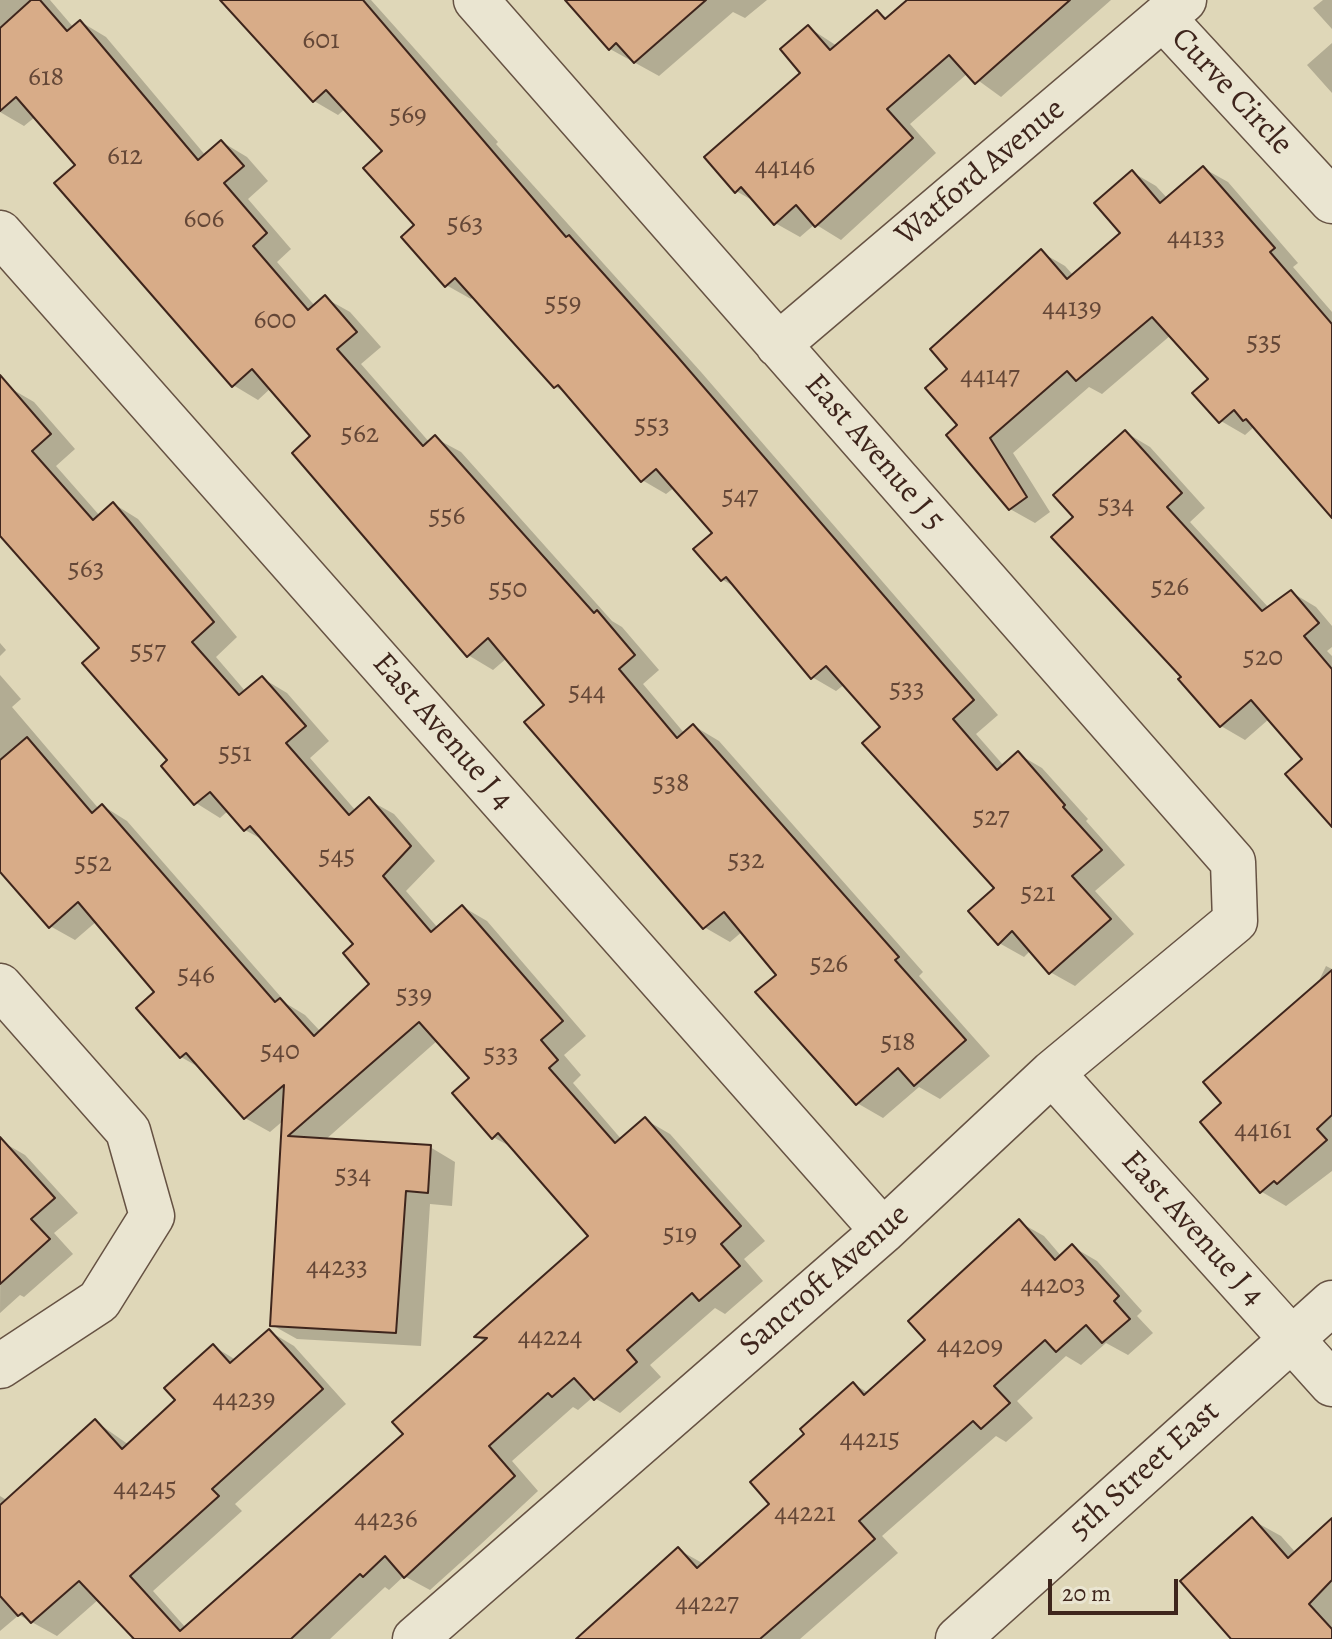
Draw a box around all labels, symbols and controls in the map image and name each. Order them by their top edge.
street label: Curve Circle [1162,20,1300,164]
house number: 601 [302,24,340,58]
house number: 618 [28,61,64,95]
street label: Watford Avenue [888,91,1074,255]
house number: 569 [389,99,427,133]
house number: 612 [107,140,143,174]
house number: 44146 [755,151,815,185]
house number: 606 [184,203,224,237]
house number: 563 [447,208,483,242]
house number: 44133 [1167,221,1225,255]
house number: 559 [545,287,581,321]
house number: 44139 [1042,292,1102,326]
house number: 600 [254,304,296,338]
house number: 535 [1246,326,1282,360]
house number: 44147 [960,360,1020,394]
street label: East Avenue J 5 [795,367,953,539]
house number: 553 [634,409,670,443]
house number: 562 [341,418,379,452]
house number: 547 [722,480,758,514]
house number: 534 [1098,489,1134,523]
house number: 556 [428,500,466,534]
house number: 563 [68,553,104,587]
house number: 526 [1151,571,1189,605]
house number: 550 [488,573,528,607]
house number: 557 [130,635,166,669]
house number: 520 [1243,641,1283,675]
street label: East Avenue J 4 [363,645,521,819]
house number: 533 [889,673,925,707]
house number: 544 [568,676,606,710]
house number: 551 [218,737,252,771]
house number: 538 [652,767,690,801]
house number: 527 [972,801,1010,835]
house number: 545 [319,840,355,874]
house number: 532 [728,844,764,878]
house number: 552 [74,847,112,881]
house number: 521 [1021,877,1055,911]
house number: 526 [810,948,848,982]
house number: 546 [177,959,215,993]
house number: 539 [396,979,432,1013]
house number: 518 [880,1026,916,1060]
house number: 540 [260,1035,300,1069]
house number: 533 [483,1038,519,1072]
house number: 44161 [1234,1114,1292,1148]
street label: East Avenue J 4 [1112,1143,1272,1315]
house number: 534 [335,1159,371,1193]
street label: Sancroft Avenue [732,1197,918,1365]
house number: 519 [663,1218,697,1252]
house number: 44233 [306,1251,368,1285]
house number: 44203 [1020,1269,1086,1303]
house number: 44224 [518,1321,582,1355]
house number: 44209 [937,1330,1003,1364]
house number: 44239 [212,1383,276,1417]
street label: 5th Street East [1062,1393,1228,1549]
house number: 44215 [840,1423,900,1457]
house number: 44245 [113,1472,177,1506]
house number: 44221 [774,1497,836,1531]
house number: 44236 [354,1503,418,1537]
scale bar [1052,1563,1182,1613]
text: 20 m [1062,1577,1111,1609]
house number: 44227 [675,1587,739,1621]

